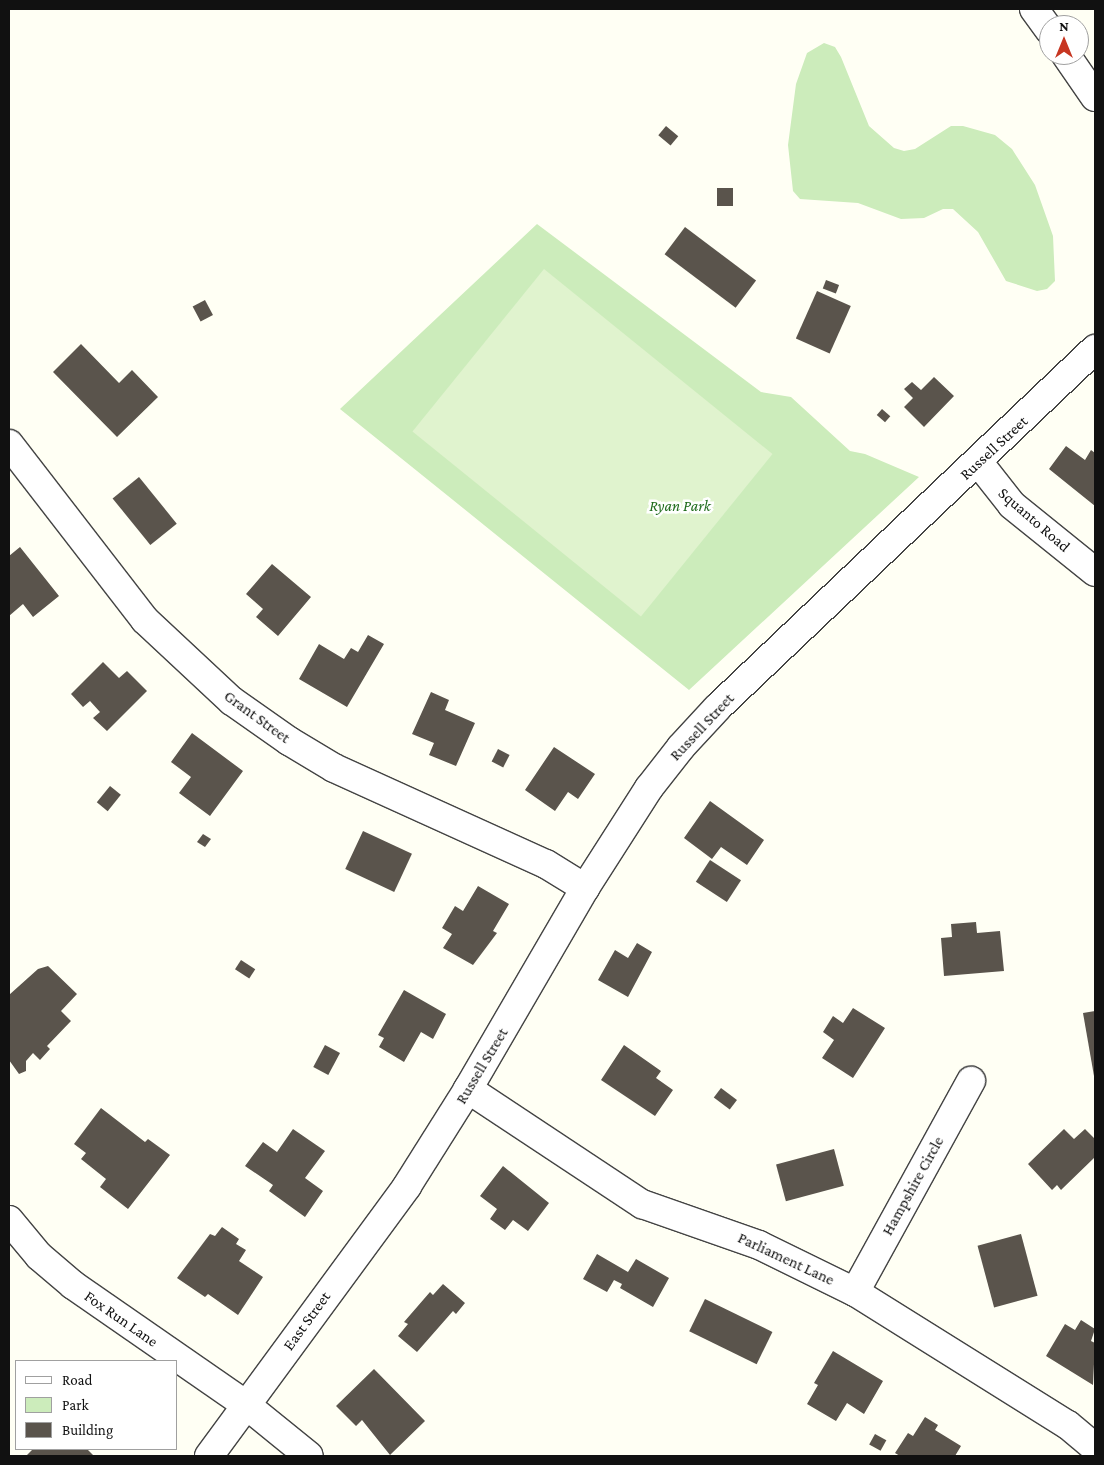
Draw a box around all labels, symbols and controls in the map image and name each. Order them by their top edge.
north arrow [1039,15,1089,65]
text: N [1059,18,1069,34]
street label: Russell Street [956,412,1032,484]
street label: Squanto Road [994,484,1074,556]
park label: Ryan Park [649,496,711,516]
street label: Grant Street [220,687,294,747]
street label: Russell Street [666,689,738,765]
street label: Russell Street [452,1024,512,1108]
street label: Hampshire Circle [878,1133,948,1239]
street label: Parliament Lane [735,1228,837,1290]
street label: Fox Run Lane [80,1287,162,1351]
street label: East Street [279,1288,335,1354]
legend [15,1360,178,1450]
text: Road [62,1372,92,1388]
text: Park [62,1397,89,1413]
text: Building [62,1422,113,1438]

